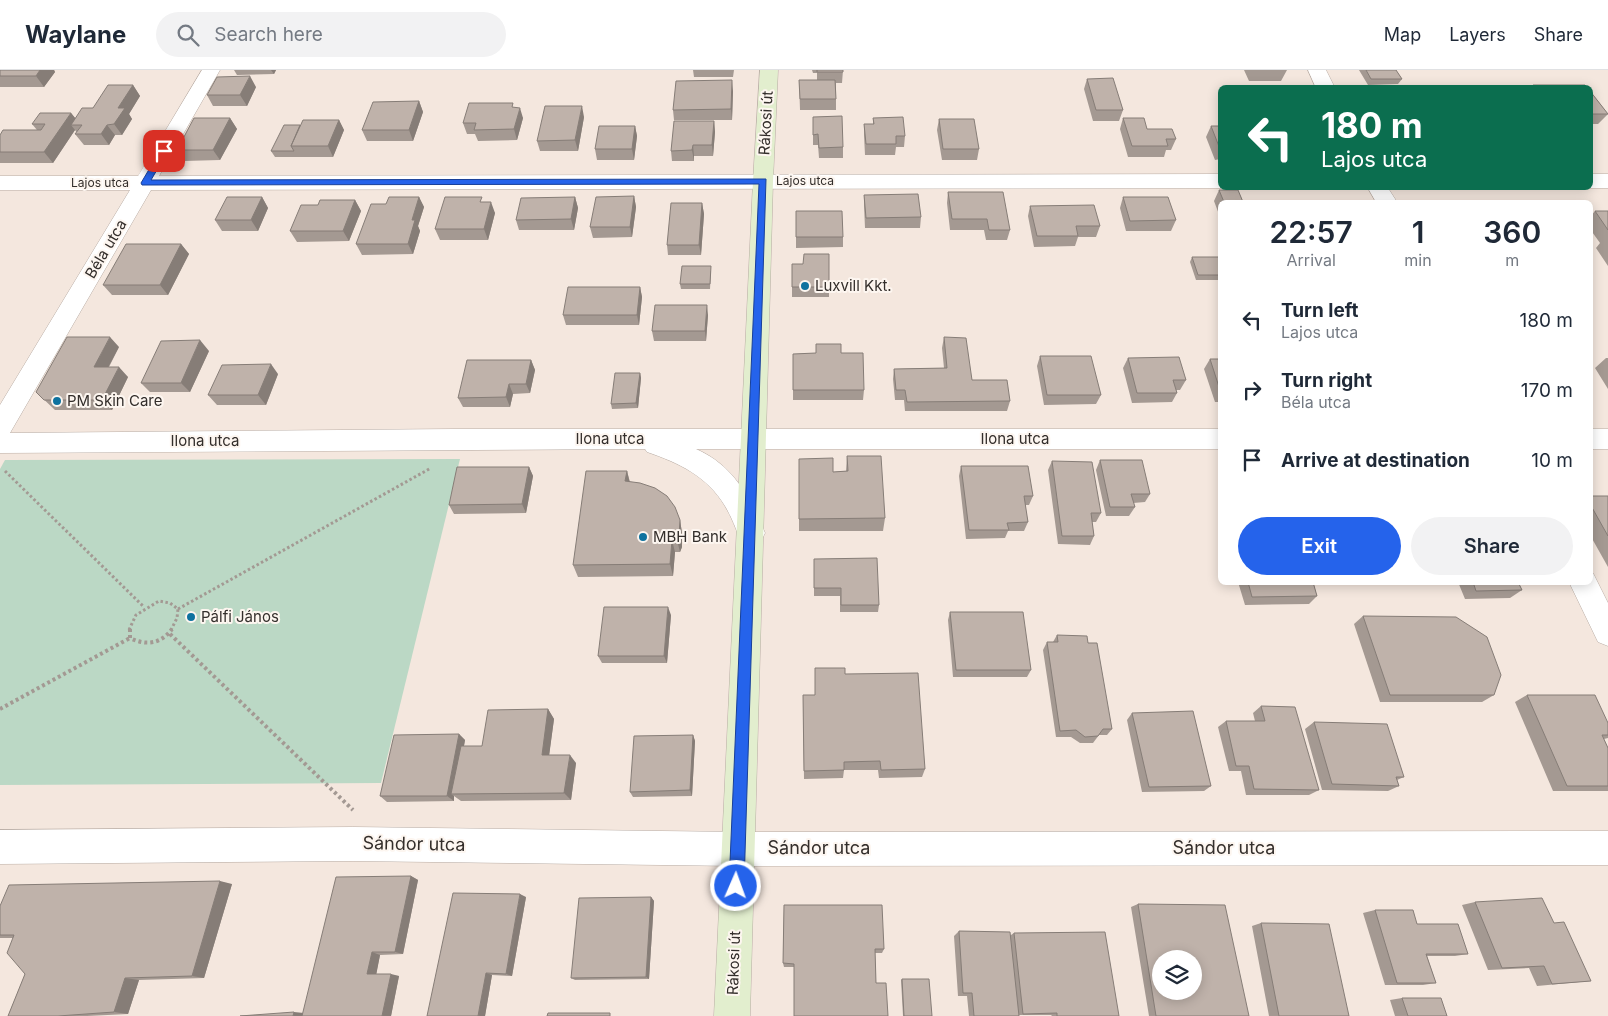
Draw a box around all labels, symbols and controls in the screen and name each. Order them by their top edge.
search box [156,12,506,57]
text: Waylane [25,20,126,49]
icon: search [174,21,202,49]
text: Search here [214,23,323,46]
text: Map [1384,24,1421,45]
text: Layers [1449,24,1506,45]
text: Share [1534,24,1583,45]
street label: Rákosi út [754,90,777,156]
text: 180 m [1321,104,1423,146]
icon: left [1238,105,1303,170]
pin [143,130,185,172]
icon: arrive [150,137,178,165]
text: Lajos utca [1321,146,1427,172]
street label: Lajos utca [776,173,834,188]
street label: Lajos utca [71,175,129,190]
text: 22:57 [1270,214,1353,250]
text: 1 [1412,214,1424,250]
text: 360 [1483,214,1541,250]
street label: Béla utca [81,216,131,282]
text: Arrival [1287,250,1336,270]
text: min [1404,250,1432,270]
text: m [1505,250,1519,270]
place label: Luxvill Kkt. [815,276,892,295]
marker: Luxvill Kkt. [799,280,811,292]
text: Turn left [1281,299,1359,322]
icon: left [1238,306,1266,334]
text: 180 m [1520,309,1573,332]
text: Lajos utca [1281,322,1358,342]
text: Turn right [1281,369,1372,392]
icon: right [1238,376,1266,404]
text: 170 m [1521,379,1573,402]
place label: PM Skin Care [67,391,162,410]
text: Béla utca [1281,392,1351,412]
marker: PM Skin Care [51,395,63,407]
street label: Ilona utca [576,429,644,448]
street label: Ilona utca [981,429,1049,448]
street label: Ilona utca [171,431,239,450]
icon: arrive [1238,446,1266,474]
text: Arrive at destination [1281,449,1470,472]
text: 10 m [1531,449,1573,472]
button: Exit [1238,517,1401,575]
button: Share [1411,517,1573,575]
place label: MBH Bank [653,527,728,546]
marker: MBH Bank [637,531,649,543]
place label: Pálfi János [201,607,279,626]
marker: Pálfi János [185,611,197,623]
street label: Sándor utca [362,832,466,855]
street label: Sándor utca [768,837,870,858]
street label: Sándor utca [1173,837,1275,858]
position arrow [709,859,761,911]
street label: Rákosi út [723,930,744,996]
map controls [1152,950,1202,1000]
button: layers [1152,950,1202,1000]

